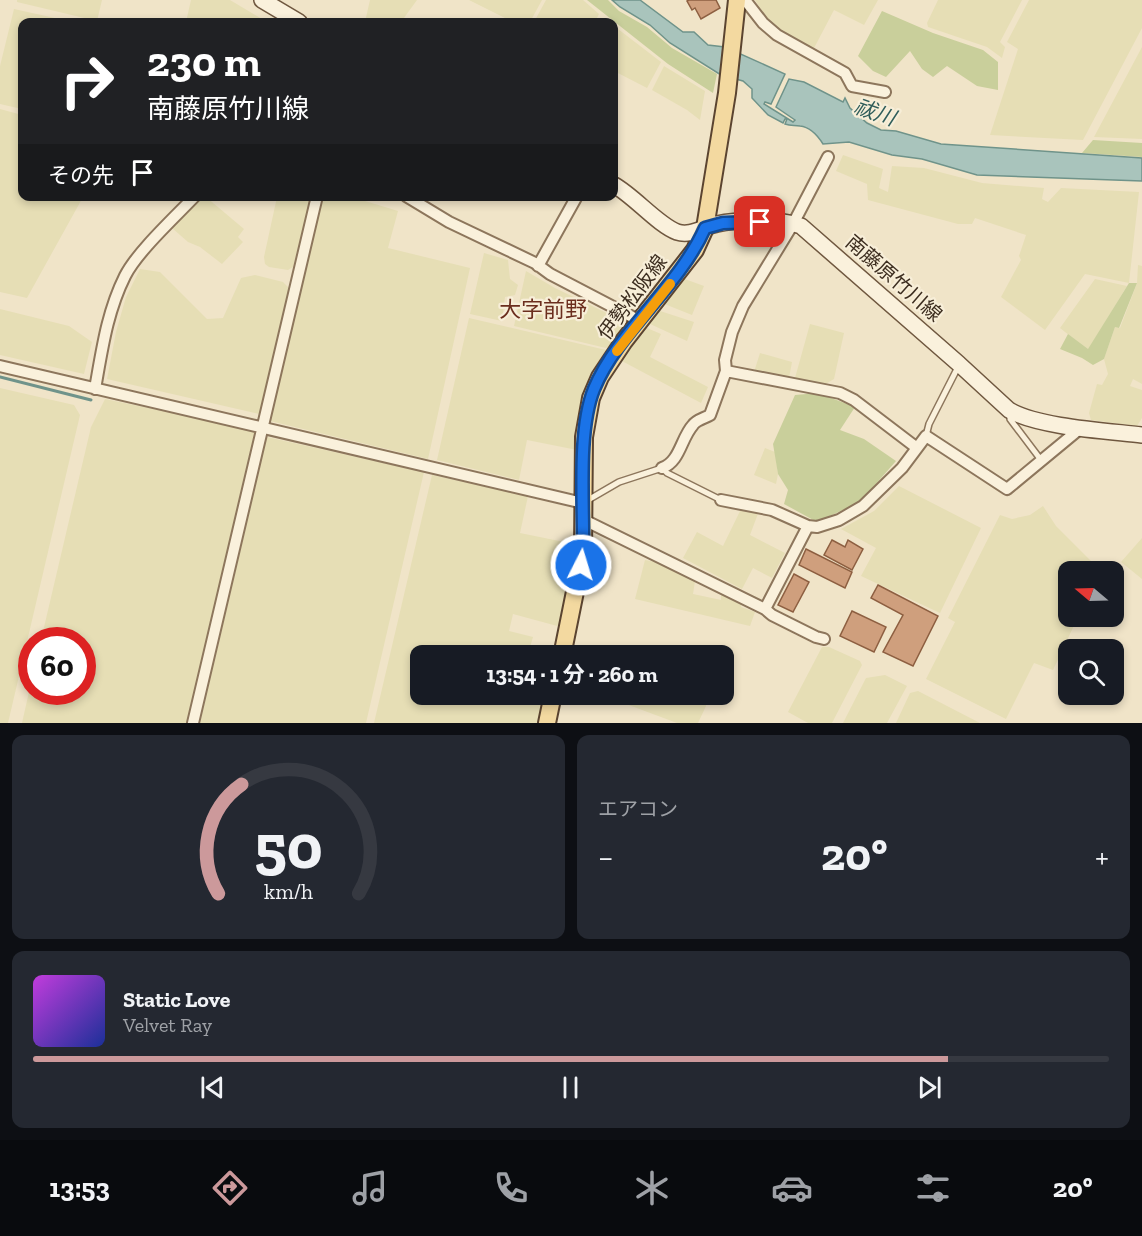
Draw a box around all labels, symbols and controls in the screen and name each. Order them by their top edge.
text: 230 m [147,36,261,87]
icon: right [48,42,126,120]
text: 南藤原竹川線 [147,93,309,125]
water label: 祓川 [851,93,901,131]
icon: arrive [126,156,159,189]
text: その先 [48,162,114,189]
pin [734,196,785,247]
icon: arrive [743,205,776,238]
street label: 南藤原竹川線 [841,230,947,326]
street label: 伊勢松阪線 [592,250,672,344]
district label: 大字前野 [499,296,587,323]
position arrow [549,533,613,597]
north arrow [1058,561,1124,627]
map controls [1058,561,1124,705]
speed limit sign: 60 [18,627,96,705]
button: search [1058,639,1124,705]
text: 13:54 · 1 分 · 260 m [486,661,658,688]
text: エアコン [598,797,678,821]
text: 50 [254,809,323,884]
text: 20° [821,828,887,882]
text: − [598,837,613,876]
text: + [1095,837,1109,876]
text: km/h [264,879,313,904]
text: Static Love [123,986,230,1013]
text: Velvet Ray [123,1013,212,1037]
icon: previous [196,1071,229,1104]
icon: pause [554,1071,587,1104]
icon: next [913,1071,946,1104]
icon: directions [209,1167,251,1209]
icon: music [349,1167,391,1209]
icon: phone [490,1167,532,1209]
icon: climate [631,1167,673,1209]
icon: car [771,1167,813,1209]
icon: filters [912,1167,954,1209]
text: 13:53 [49,1172,110,1204]
text: 20° [1053,1172,1093,1204]

